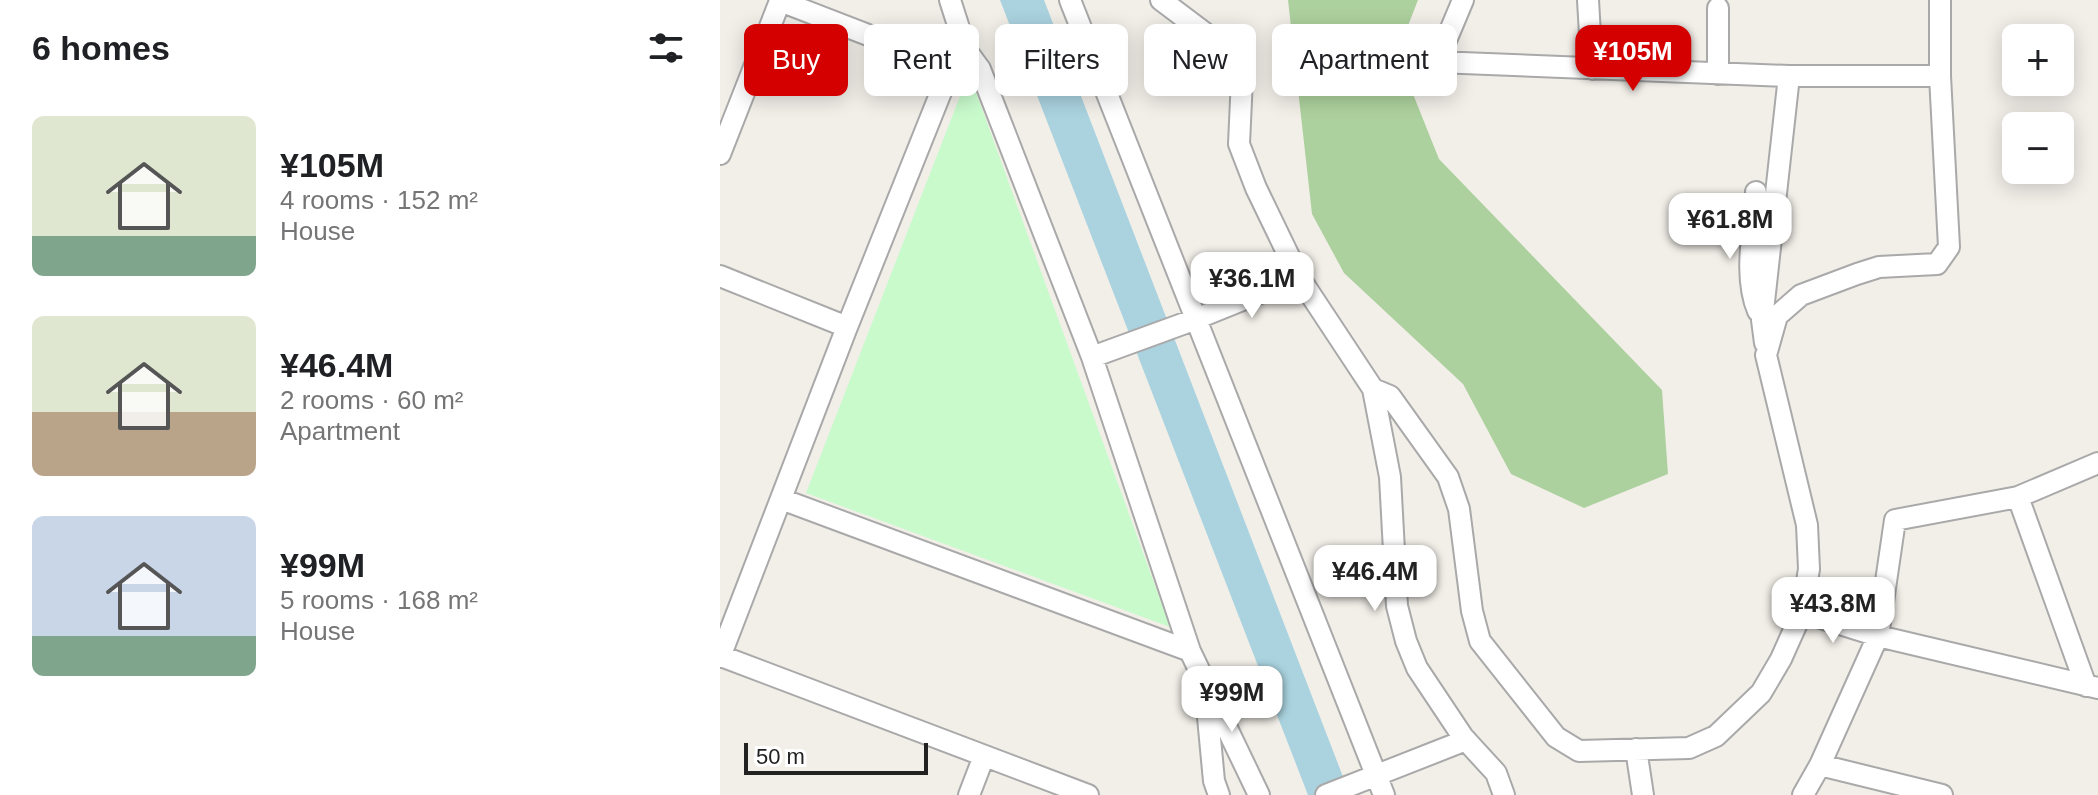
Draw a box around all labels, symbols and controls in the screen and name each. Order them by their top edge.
chip: Buy [744,24,848,96]
chip: Rent [864,24,979,96]
chip: Filters [995,24,1128,96]
chip: New [1144,24,1256,96]
chip: Apartment [1272,24,1457,96]
map controls [2002,24,2074,184]
button: + [2002,24,2074,96]
pin: ¥105M [1577,25,1689,93]
icon: filters [644,26,688,70]
text: 6 homes [32,29,170,67]
text: ¥105M [1593,36,1673,66]
button: − [2002,112,2074,184]
text: ¥105M [280,146,384,184]
icon: home [96,148,192,244]
text: 4 rooms · 152 m² [280,185,478,215]
pin: ¥61.8M [1665,193,1795,261]
text: ¥61.8M [1687,204,1773,234]
text: House [280,216,355,246]
pin: ¥36.1M [1187,252,1317,320]
text: ¥36.1M [1209,263,1295,293]
text: ¥46.4M [280,346,393,384]
icon: home [96,348,192,444]
text: 2 rooms · 60 m² [280,385,464,415]
text: Apartment [280,416,400,446]
pin: ¥46.4M [1310,545,1440,613]
text: ¥99M [280,546,365,584]
icon: home [96,548,192,644]
text: ¥46.4M [1332,556,1418,586]
pin: ¥43.8M [1768,577,1898,645]
text: 5 rooms · 168 m² [280,585,478,615]
text: ¥43.8M [1790,588,1876,618]
text: House [280,616,355,646]
pin: ¥99M [1185,666,1279,734]
text: ¥99M [1199,677,1265,707]
scale bar [744,739,928,775]
text: 50 m [756,744,805,769]

